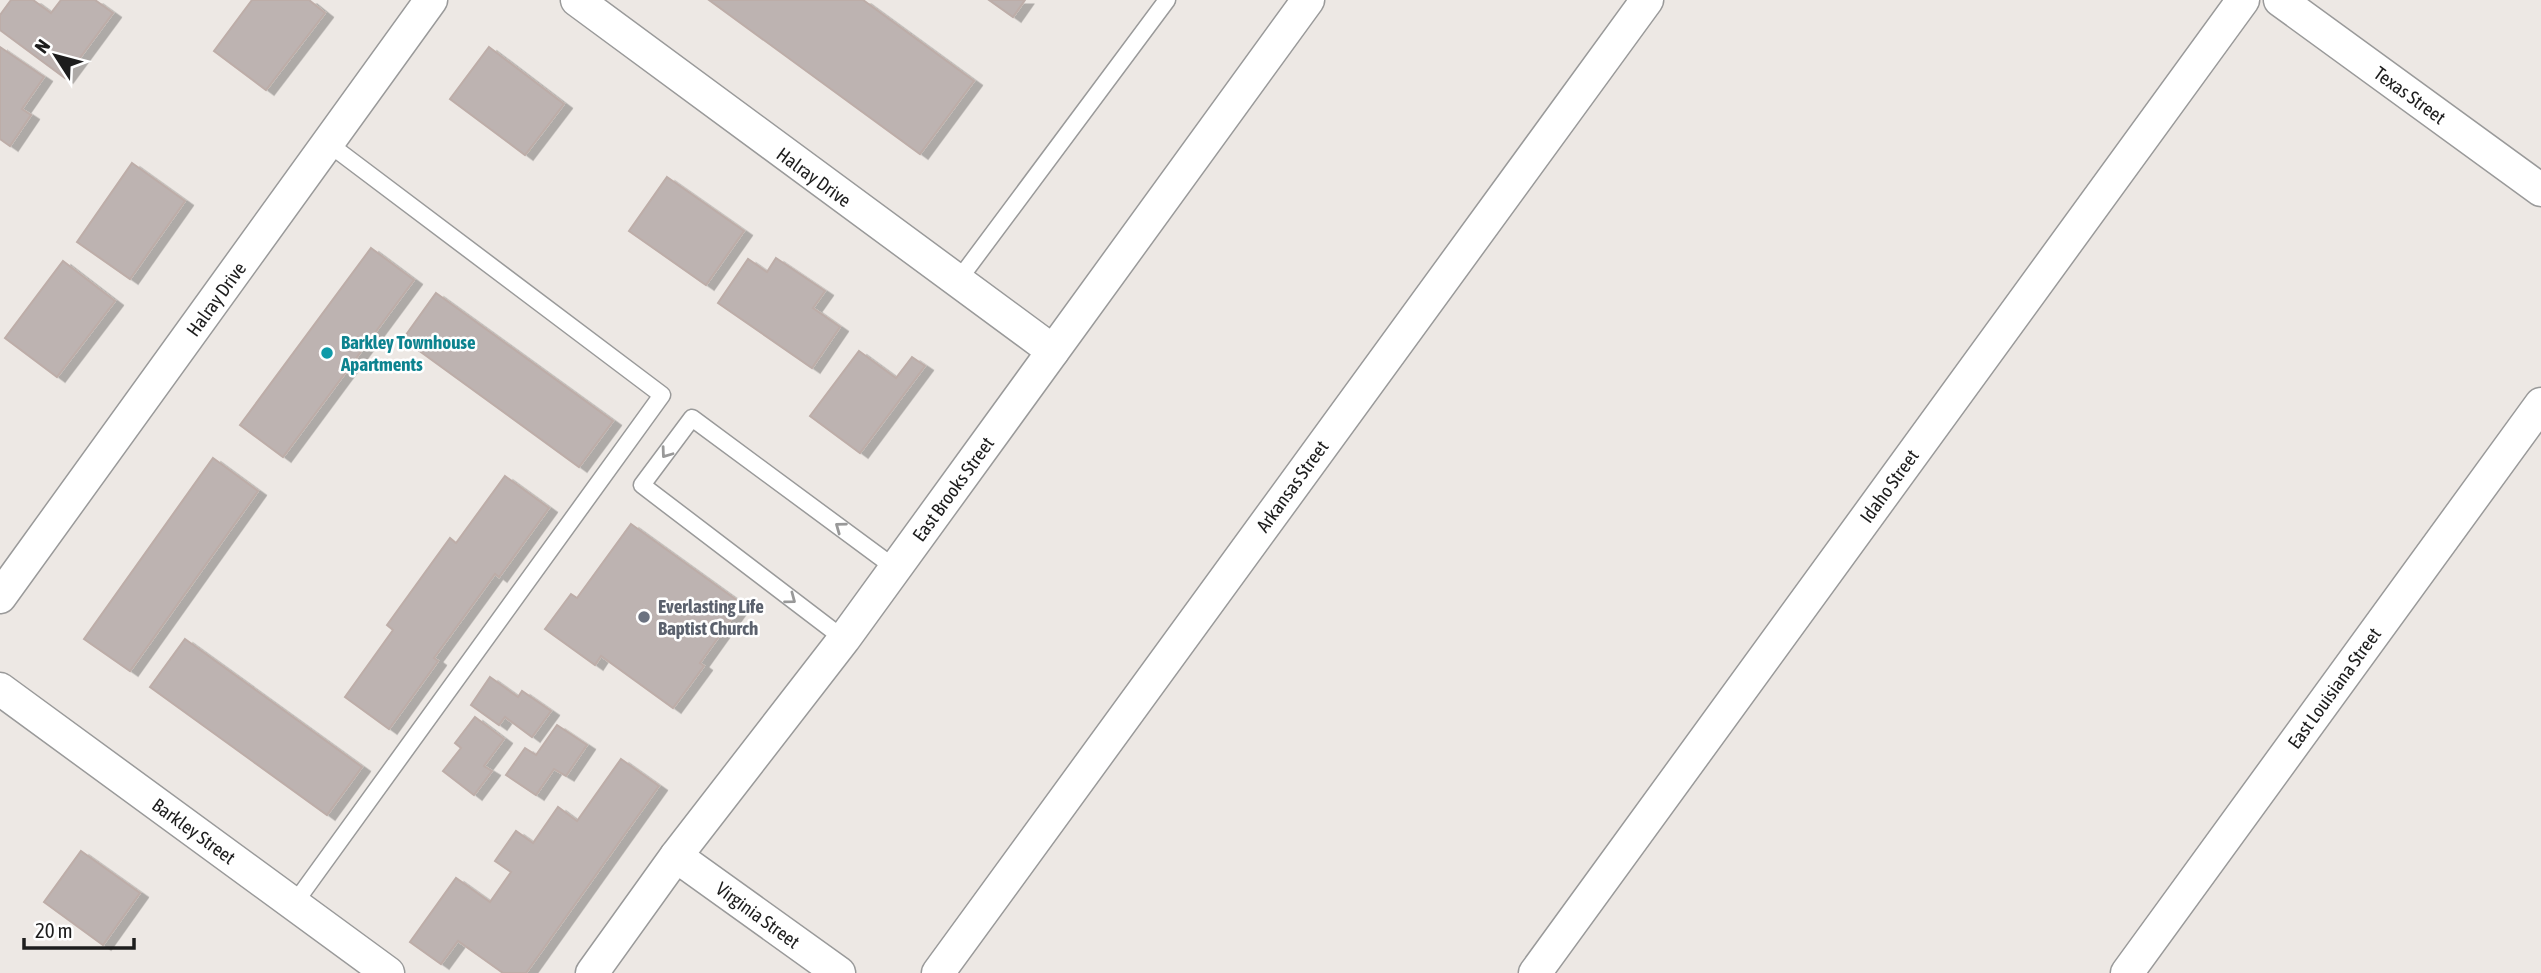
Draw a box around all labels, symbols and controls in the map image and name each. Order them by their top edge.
north arrow [21,21,91,91]
text: N [30,35,54,57]
street label: Texas Street [2370,62,2450,128]
street label: Halray Drive [773,143,855,211]
street label: Halray Drive [182,258,250,340]
place label: Barkley Townhouse Apartments [340,331,476,375]
marker: Barkley Townhouse Apartments [319,345,335,361]
street label: East Brooks Street [908,433,998,545]
street label: Arkansas Street [1251,436,1333,536]
one-way arrow [662,445,675,457]
street label: Idaho Street [1855,445,1923,527]
one-way arrow [836,523,848,535]
one-way arrow [783,590,796,603]
place label: Everlasting Life Baptist Church [658,595,764,639]
marker: Everlasting Life Baptist Church [636,609,652,625]
street label: East Louisiana Street [2283,623,2385,753]
street label: Barkley Street [148,794,240,868]
street label: Virginia Street [712,877,804,953]
scale bar [24,906,135,950]
text: 20 m [35,918,73,942]

